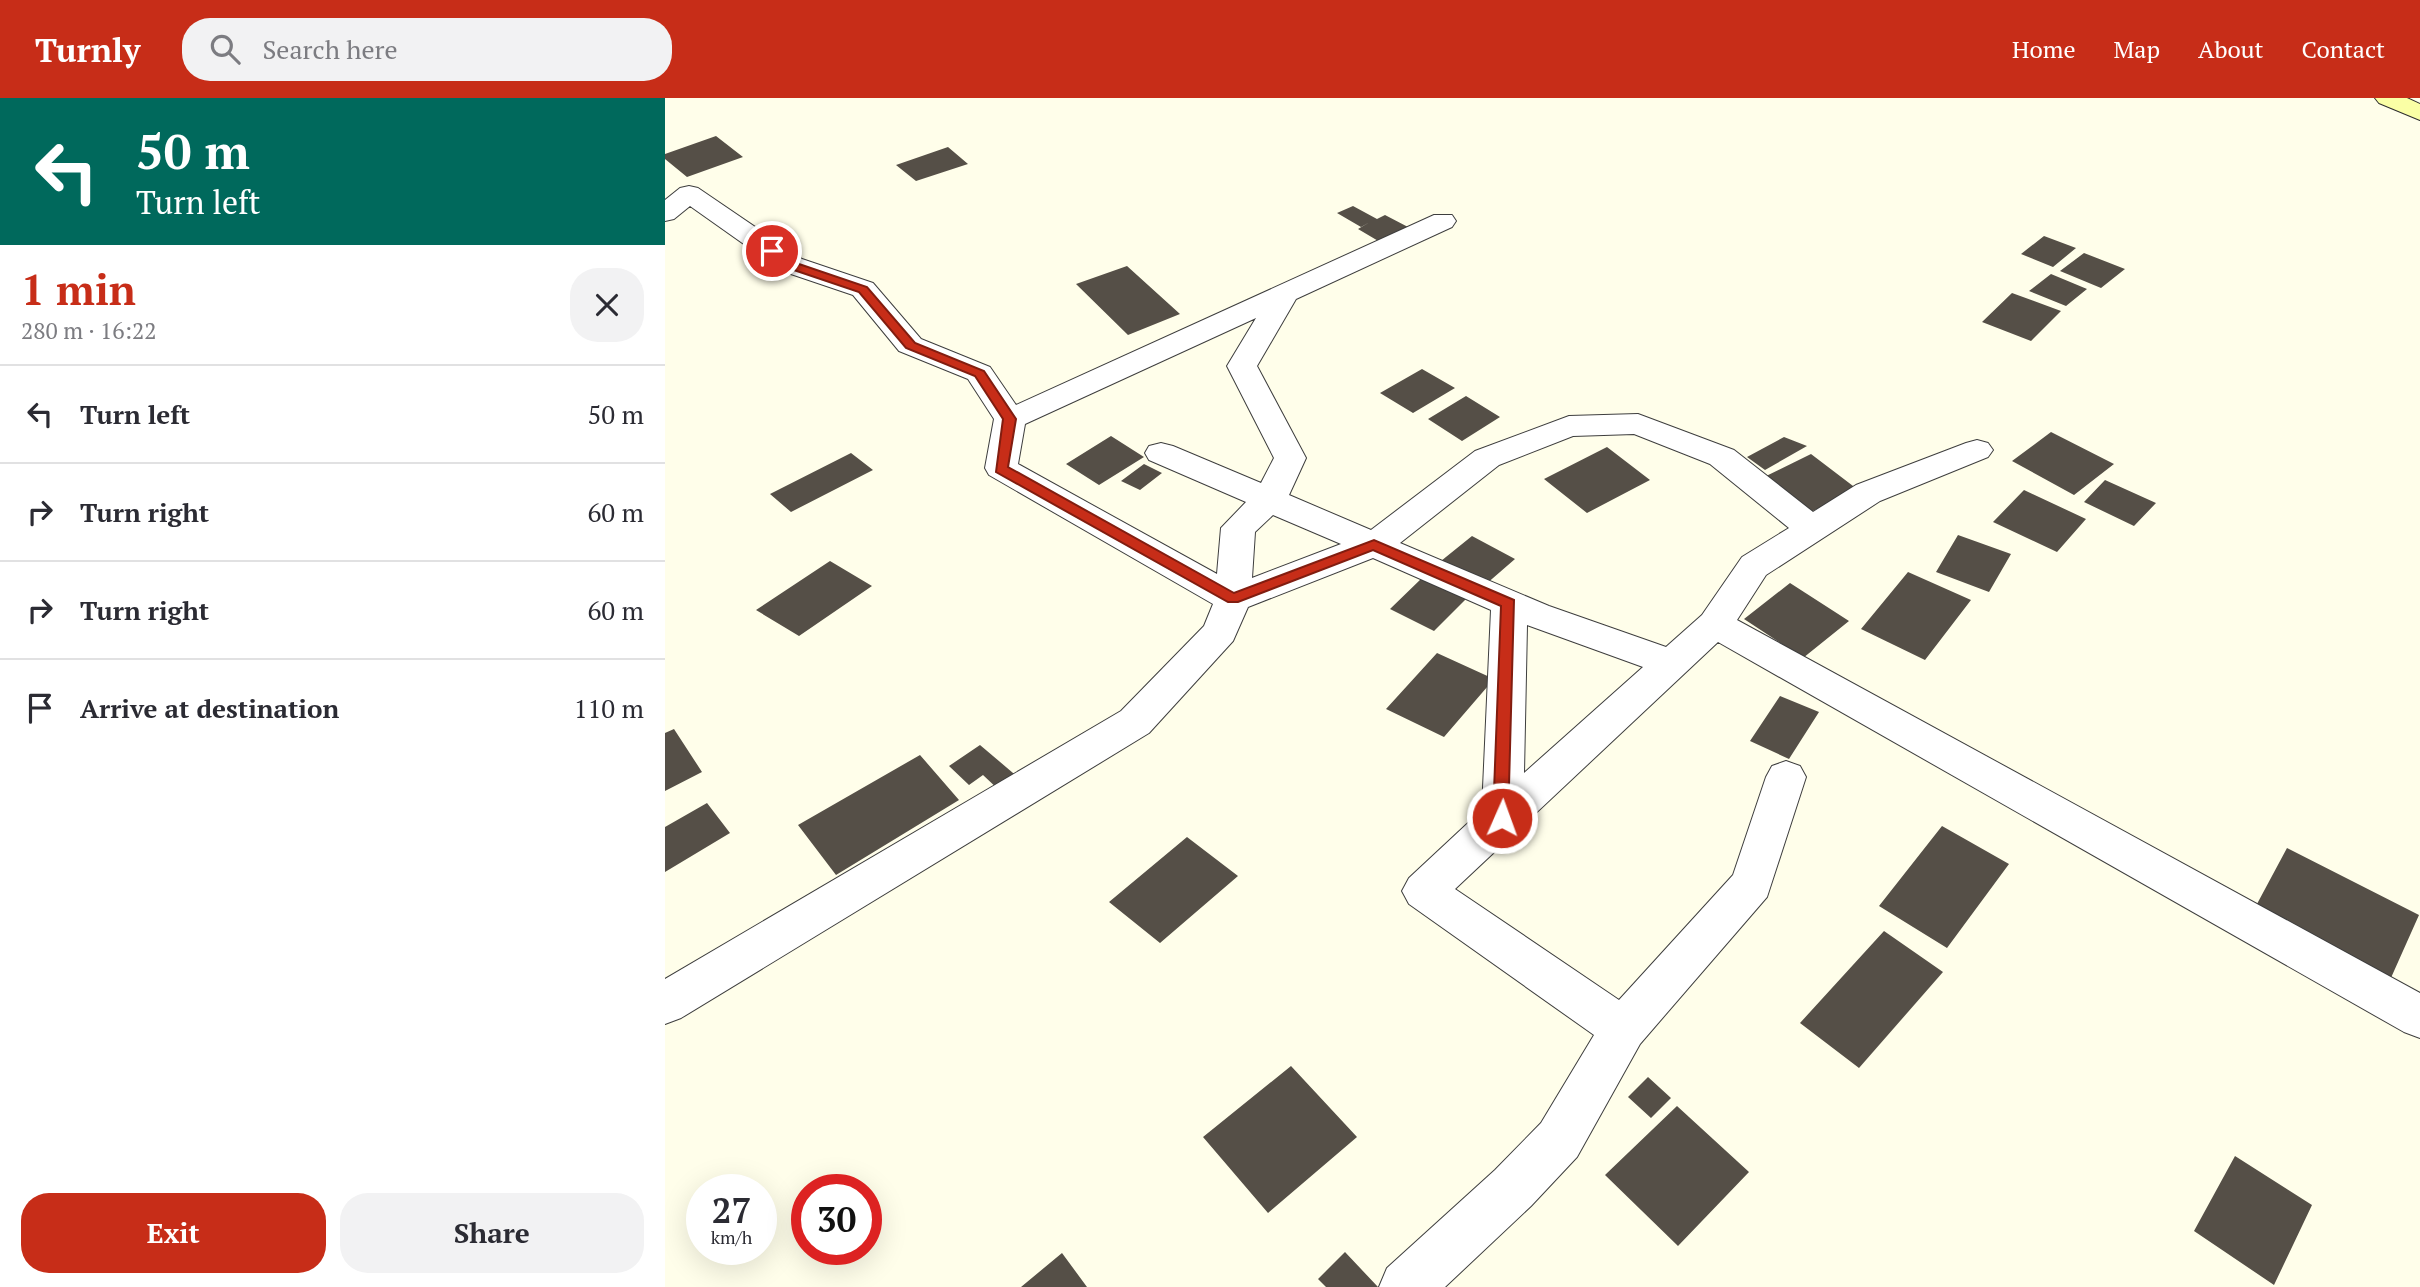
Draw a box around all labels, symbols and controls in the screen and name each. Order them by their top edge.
search box [182,18,672,81]
text: Turnly [35,28,140,71]
icon: search [206,30,244,68]
text: Search here [262,32,398,66]
text: Home [2012,33,2076,65]
text: Map [2114,33,2160,65]
text: About [2198,33,2264,65]
text: Contact [2302,33,2385,65]
text: 50 m [136,118,250,183]
icon: left [21,126,112,217]
text: Turn left [136,181,260,223]
pin [742,221,802,281]
icon: arrive [753,232,791,270]
text: 1 min [21,261,136,317]
button: close [570,268,644,342]
text: 280 m · 16:22 [21,315,156,346]
icon: left [21,395,59,433]
text: Turn left [80,397,190,431]
text: 50 m [588,397,644,431]
icon: right [21,493,59,531]
text: Turn right [80,495,209,529]
text: 60 m [588,495,644,529]
icon: right [21,591,59,629]
text: Turn right [80,593,209,627]
text: 60 m [588,593,644,627]
icon: arrive [21,689,59,727]
text: Arrive at destination [80,691,339,725]
text: 110 m [574,691,644,725]
position arrow [1465,781,1539,855]
speed limit sign: 30 [791,1174,882,1265]
text: 27 [712,1187,751,1233]
button: Exit [21,1193,326,1273]
button: Share [340,1193,644,1273]
text: km/h [711,1225,752,1249]

